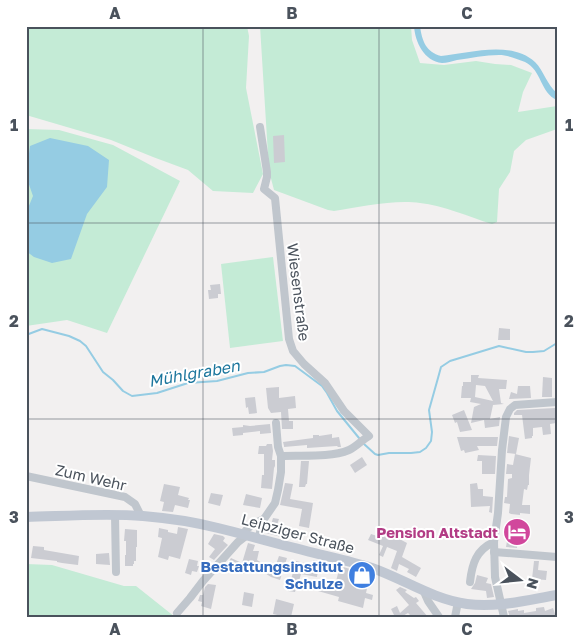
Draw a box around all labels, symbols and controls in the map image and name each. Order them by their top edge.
text: A [109,3,121,23]
text: B [286,3,298,23]
text: C [461,3,473,23]
text: 1 [10,115,18,135]
text: 1 [565,115,573,135]
street label: Wiesenstraße [284,242,314,342]
text: 2 [9,311,19,331]
text: 2 [564,311,574,331]
water label: Mühlgraben [147,355,242,391]
street label: Zum Wehr [54,460,128,494]
text: 3 [9,507,19,527]
text: 3 [564,507,574,527]
street label: Leipziger Straße [239,509,357,557]
hotel icon: Pension Altstadt [502,517,532,547]
place label: Pension Altstadt [376,523,498,541]
north arrow [496,556,546,606]
place label: Bestattungsinstitut Schulze [201,557,343,592]
shop icon: Bestattungsinstitut Schulze [347,560,377,590]
text: N [523,576,543,591]
text: A [109,619,121,639]
text: B [286,619,298,639]
text: C [461,619,473,639]

